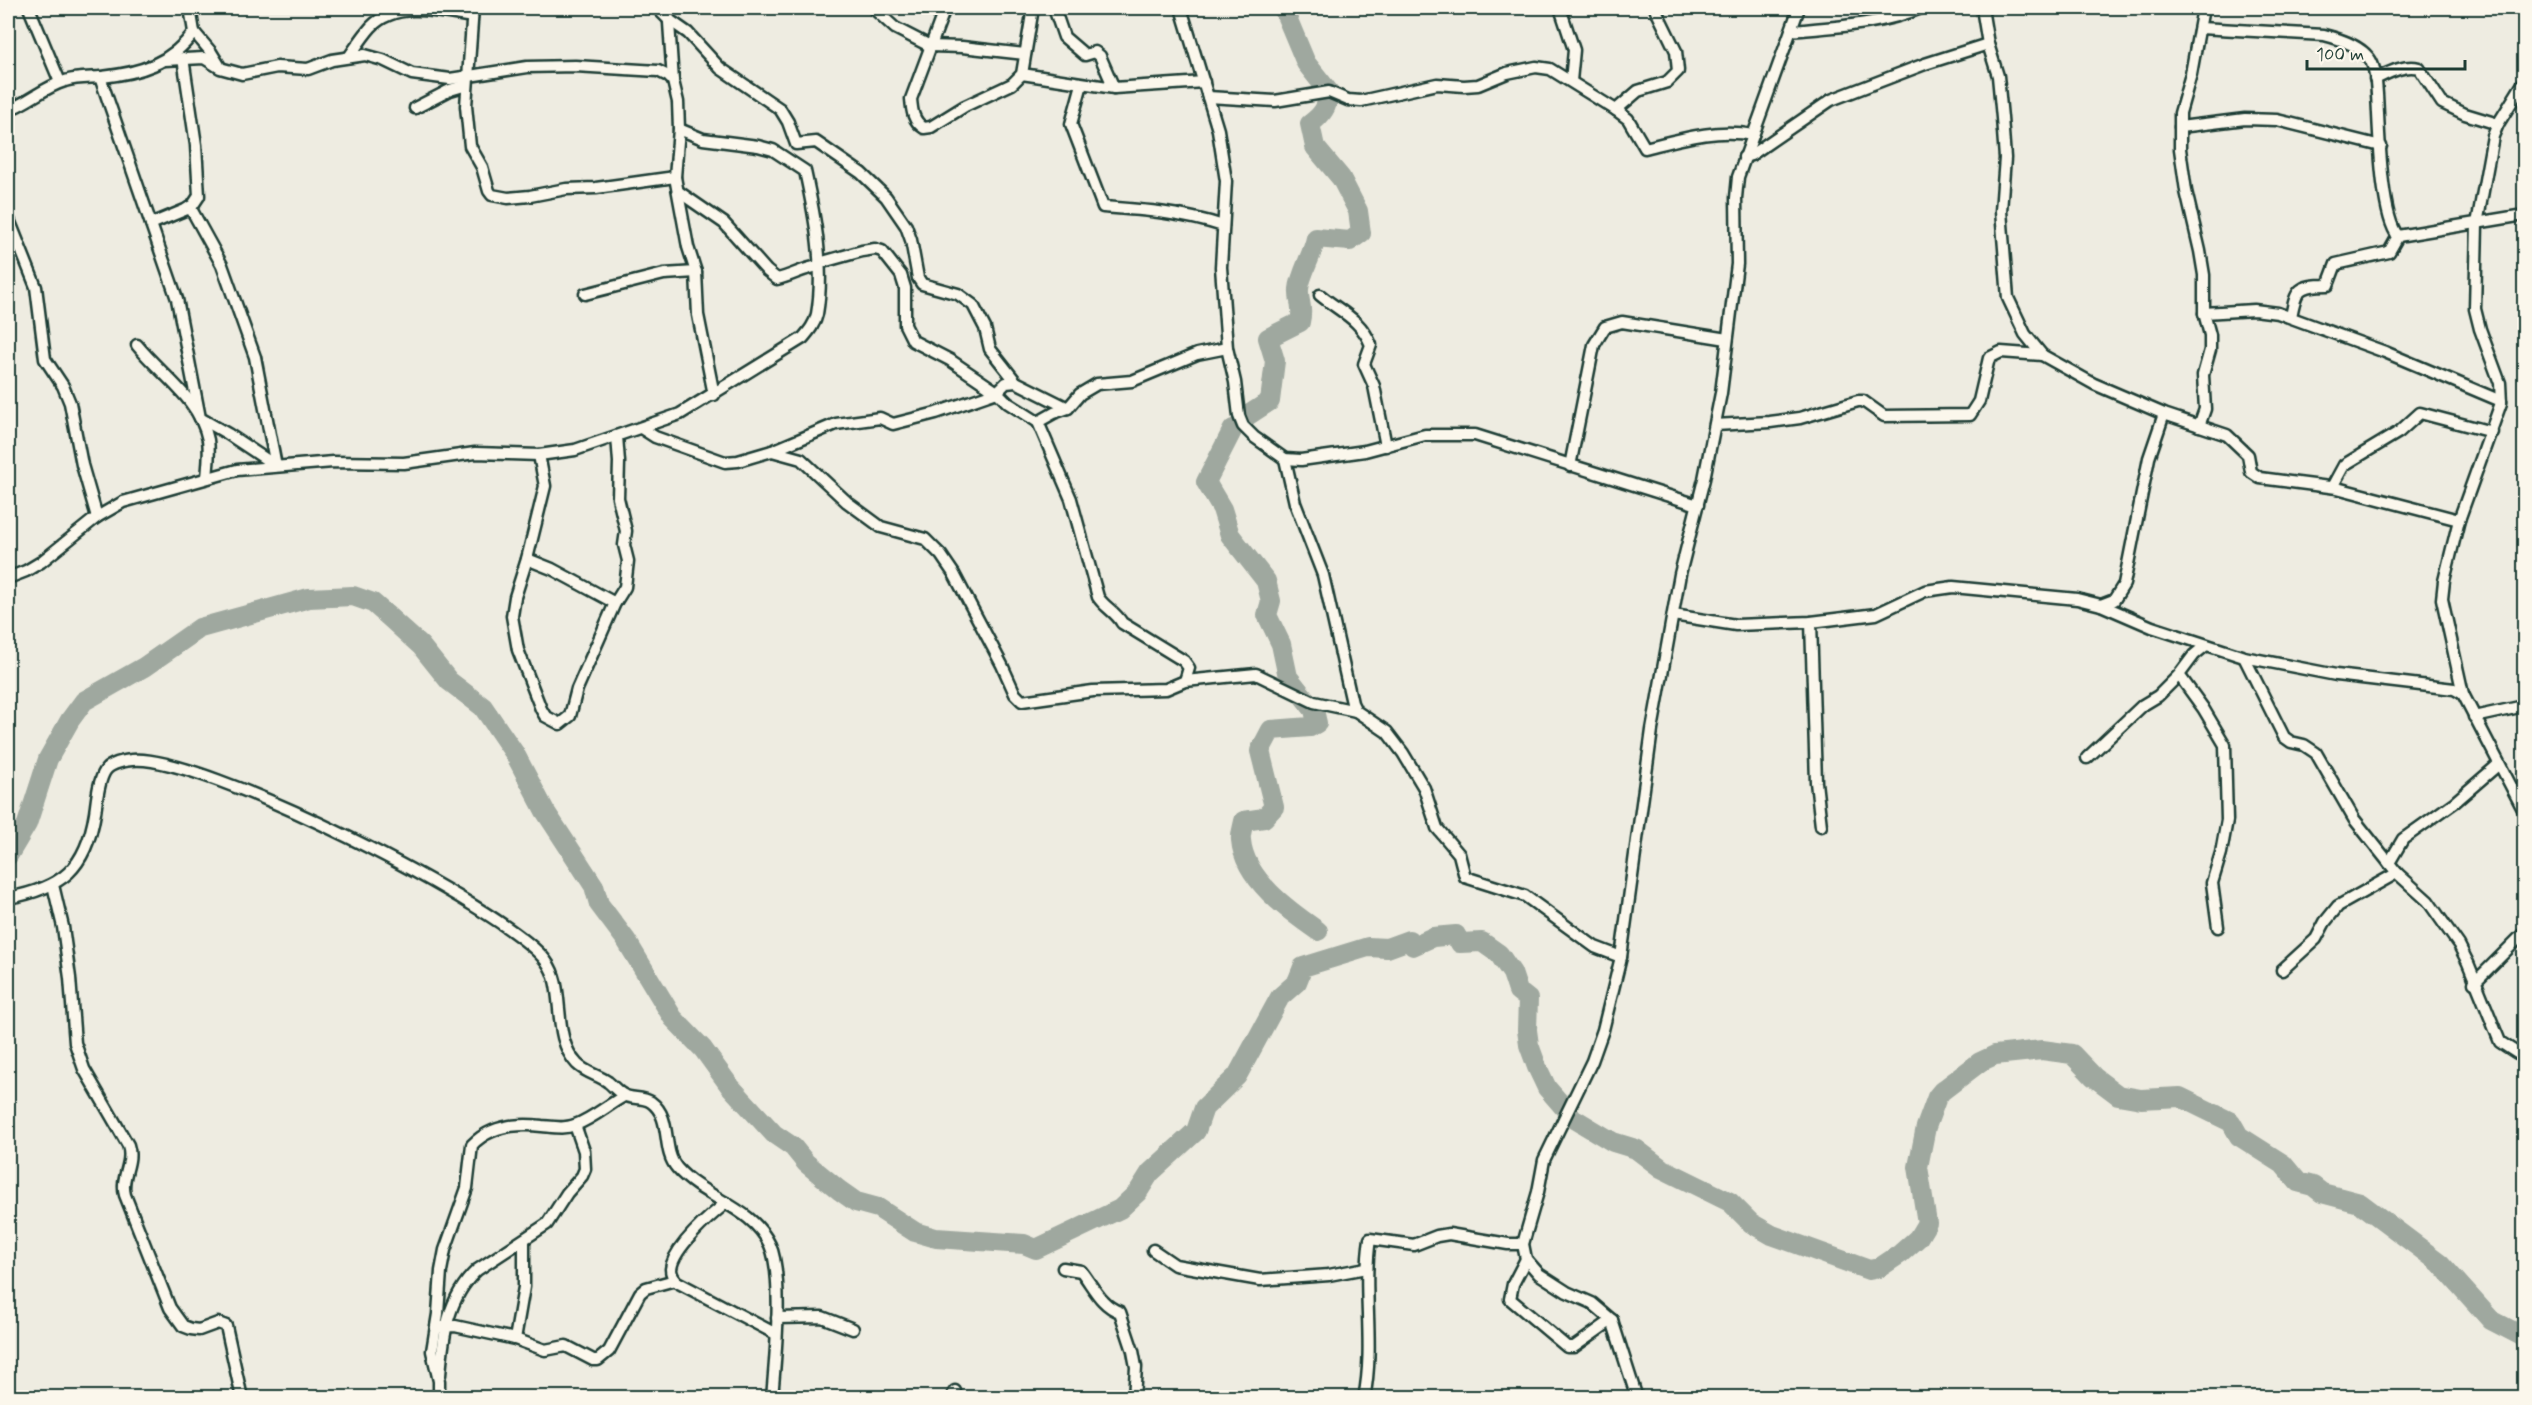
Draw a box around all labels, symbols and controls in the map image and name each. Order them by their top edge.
scale bar [2307,33,2464,71]
text: 100 m [2316,43,2364,67]

